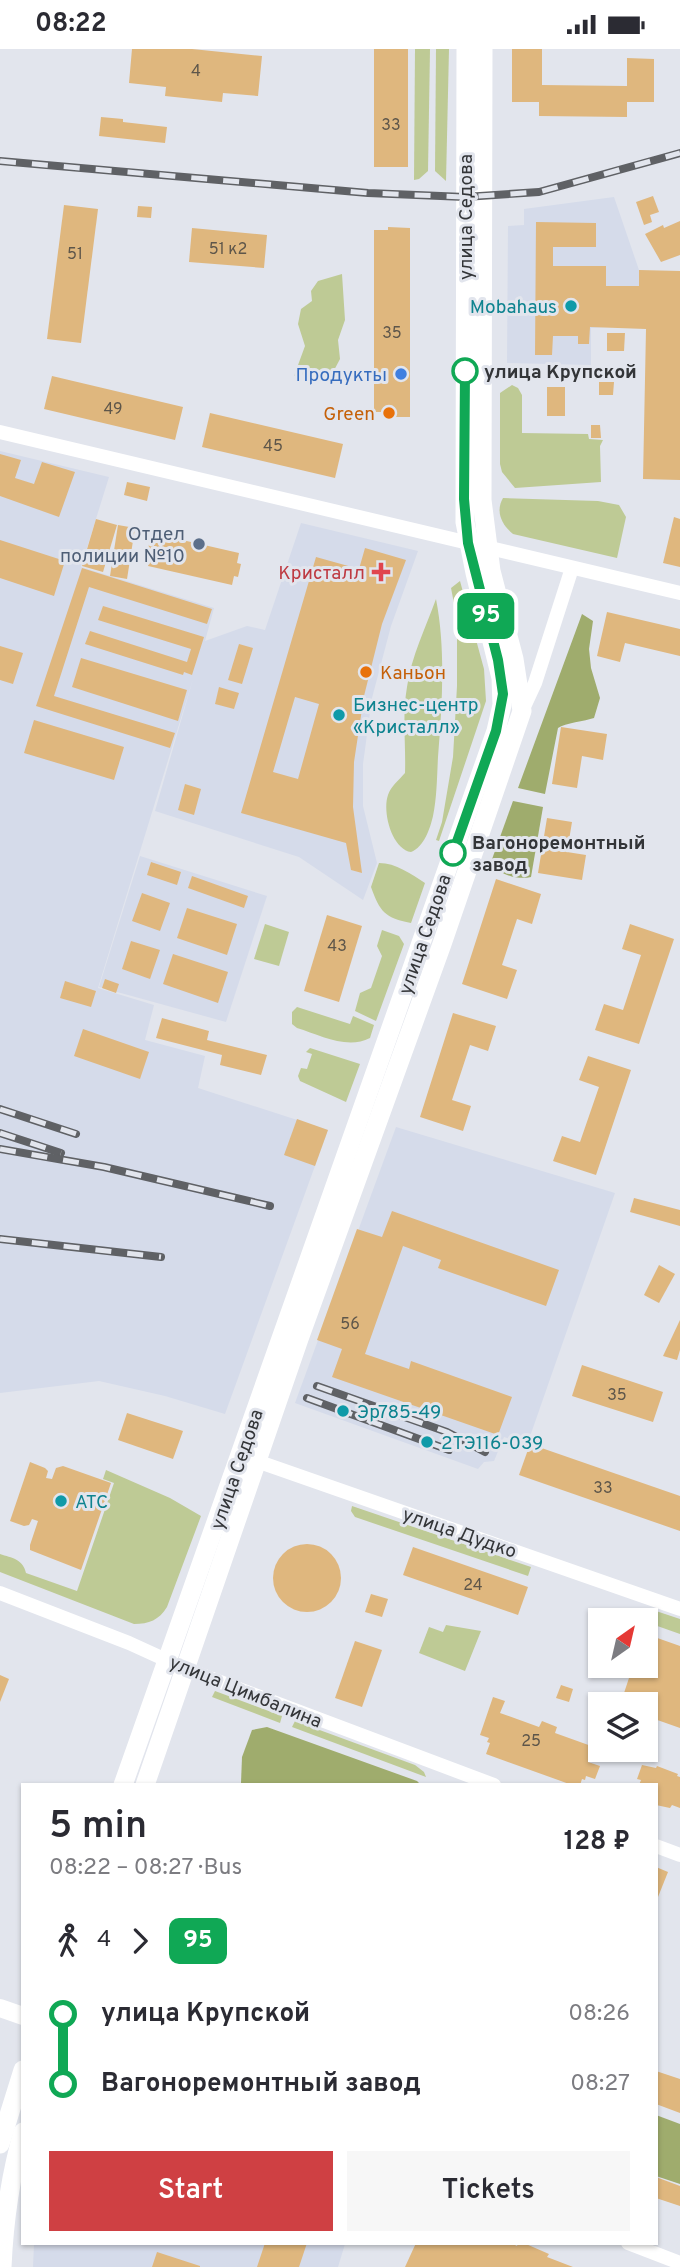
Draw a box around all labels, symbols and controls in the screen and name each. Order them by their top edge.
text: 08:22 [35,8,107,41]
house number: 4 [191,62,201,82]
house number: 33 [381,116,401,136]
street label: улица Седова [455,154,479,280]
house number: 51 к2 [209,240,247,260]
house number: 51 [67,245,83,265]
place label: Mobahaus [470,296,557,320]
marker: Mobahaus [563,298,579,314]
house number: 35 [382,324,402,344]
marker: улица Крупской [452,358,478,384]
place label: улица Крупской [484,361,637,385]
place label: Продукты [296,364,387,388]
marker: Продукты [393,366,409,382]
house number: 49 [103,400,123,420]
place label: Green [323,403,375,427]
marker: Green [381,405,397,421]
house number: 45 [263,437,283,457]
place label: Отдел полиции №10 [60,523,185,569]
marker: Отдел полиции №10 [191,536,207,552]
place label: Кристалл [278,562,365,586]
marker: Кристалл [371,562,391,582]
line badge: 95 [454,593,518,639]
text: 95 [471,601,501,631]
place label: Каньон [380,662,446,686]
marker: Каньон [358,664,374,680]
place label: Бизнес-центр «Кристалл» [353,694,478,740]
marker: Бизнес-центр «Кристалл» [331,707,347,723]
place label: Вагоноремонтный завод [472,832,646,878]
marker: Вагоноремонтный завод [440,840,466,866]
street label: улица Седова [394,871,458,998]
house number: 43 [327,937,347,957]
house number: 56 [340,1315,360,1335]
house number: 35 [607,1386,627,1406]
place label: Эр785-49 [357,1401,441,1425]
marker: Эр785-49 [335,1403,351,1419]
street label: улица Седова [206,1406,270,1533]
place label: 2ТЭ116-039 [441,1432,543,1456]
marker: 2ТЭ116-039 [419,1434,435,1450]
house number: 33 [593,1479,613,1499]
place label: АТС [75,1491,108,1515]
marker: АТС [53,1493,69,1509]
street label: улица Дудко [399,1503,520,1565]
house number: 24 [463,1576,483,1596]
north arrow [588,1608,658,1678]
map controls [588,1608,658,1762]
street label: улица Цимбалина [165,1651,325,1734]
button: layers [588,1692,658,1762]
house number: 25 [521,1732,541,1752]
text: 5 min [49,1803,147,1852]
text: 128 ₽ [564,1826,630,1859]
text: 08:22 – 08:27 · Bus [49,1854,242,1883]
icon: walk [49,1922,87,1960]
icon: forward [121,1922,159,1960]
text: 4 [97,1926,111,1955]
text: 95 [183,1926,213,1956]
text: улица Крупской [101,1998,310,2031]
text: 08:26 [568,2000,630,2029]
text: Вагоноремонтный завод [101,2068,421,2101]
text: 08:27 [570,2070,630,2099]
button: Start [49,2151,333,2231]
button: Tickets [347,2151,630,2231]

